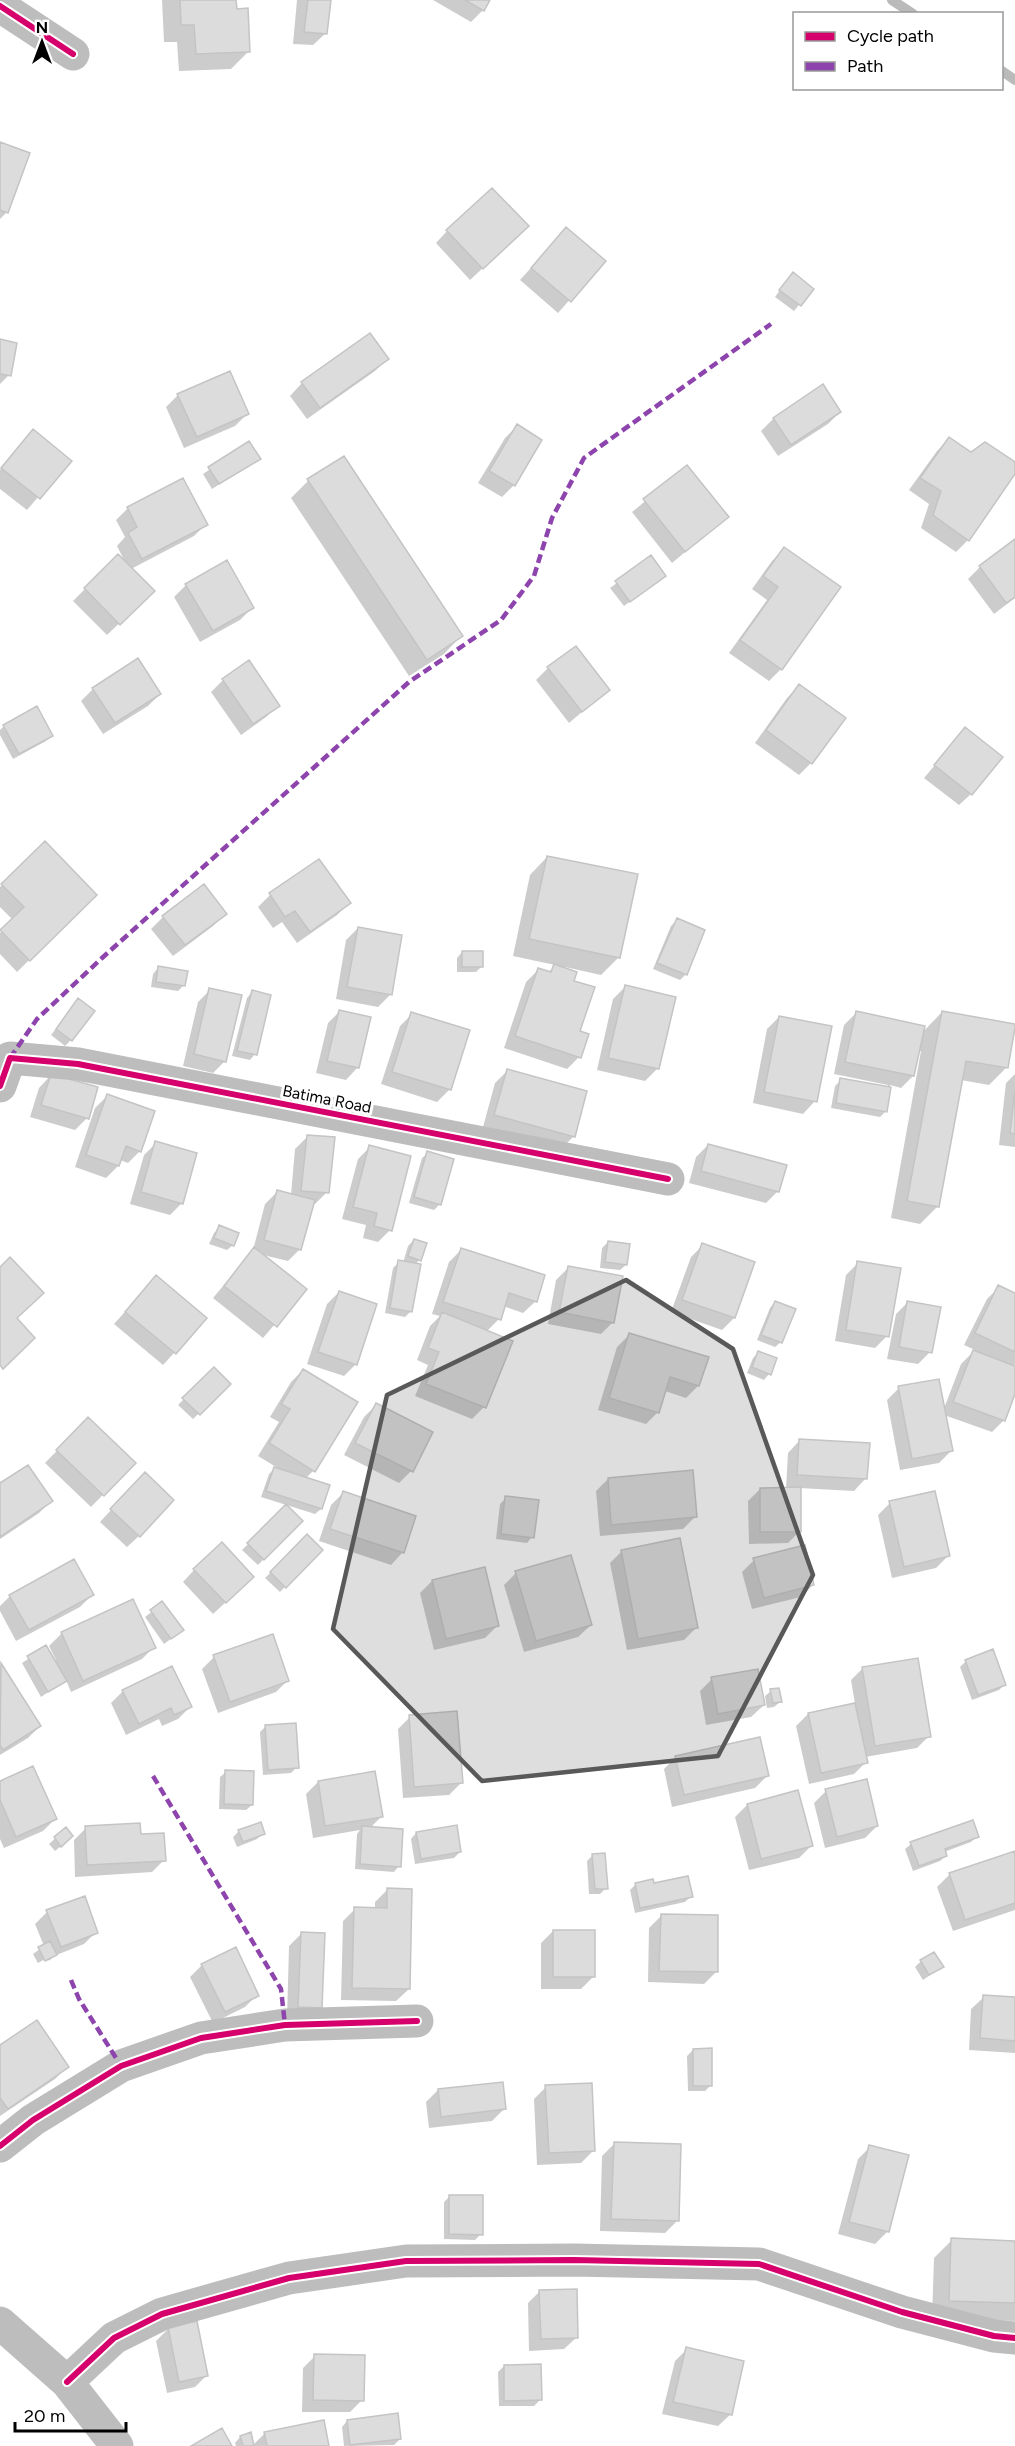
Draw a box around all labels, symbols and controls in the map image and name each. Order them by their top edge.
north arrow [12,12,72,72]
legend [793,12,1003,90]
text: N [36,18,48,37]
text: Cycle path [847,25,934,47]
text: Path [847,55,883,77]
street label: Batima Road [281,1081,373,1117]
scale bar [15,2395,126,2433]
text: 20 m [24,2405,65,2427]

